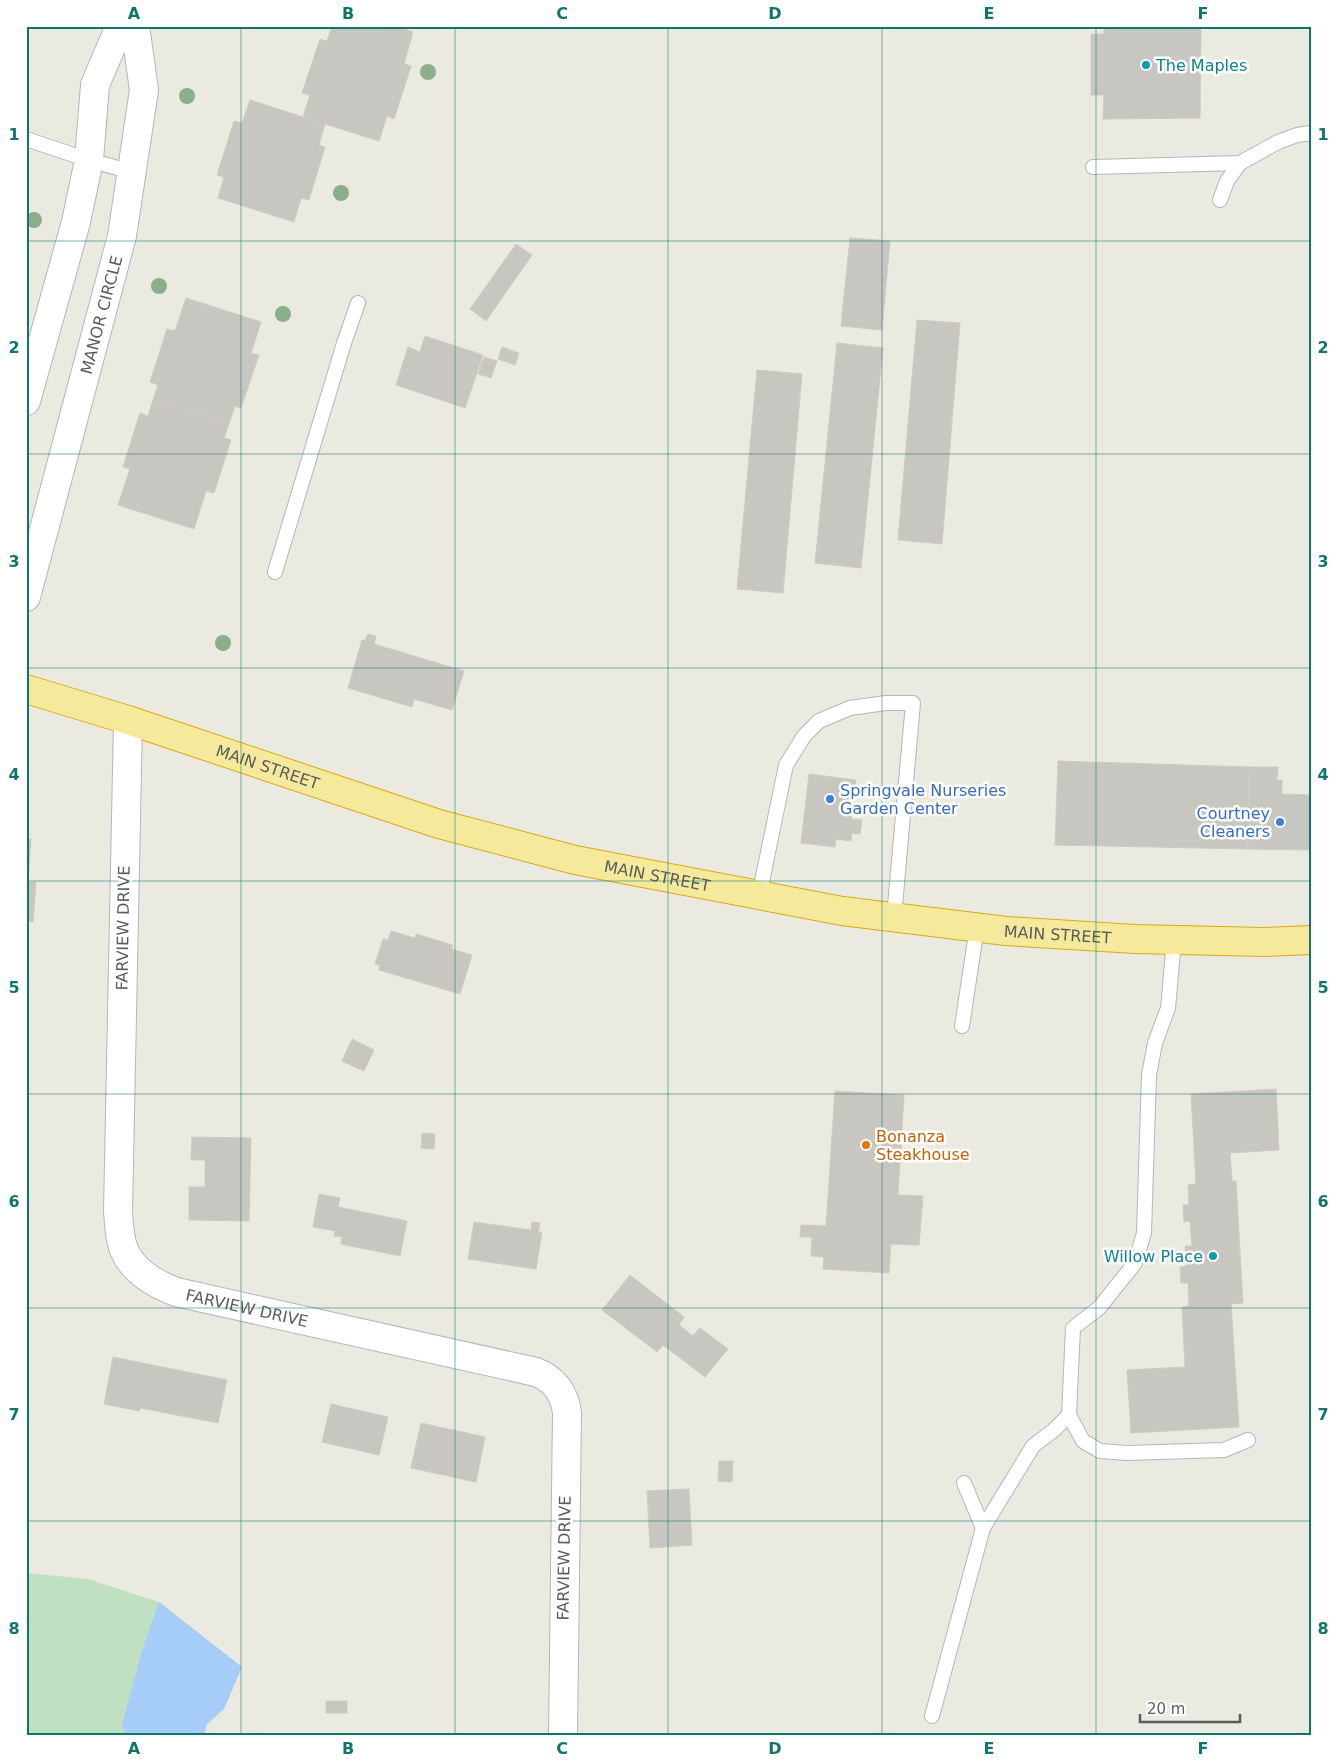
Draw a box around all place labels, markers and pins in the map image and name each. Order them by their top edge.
place label: The Maples [1155,56,1247,75]
marker: The Maples [1140,59,1152,71]
place label: Springvale Nurseries Garden Center [840,781,1006,818]
marker: Springvale Nurseries Garden Center [824,793,836,805]
place label: Courtney Cleaners [1197,804,1270,841]
marker: Courtney Cleaners [1274,816,1286,828]
place label: Bonanza Steakhouse [876,1127,970,1164]
marker: Bonanza Steakhouse [860,1139,872,1151]
place label: Willow Place [1104,1247,1203,1266]
marker: Willow Place [1207,1250,1219,1262]

